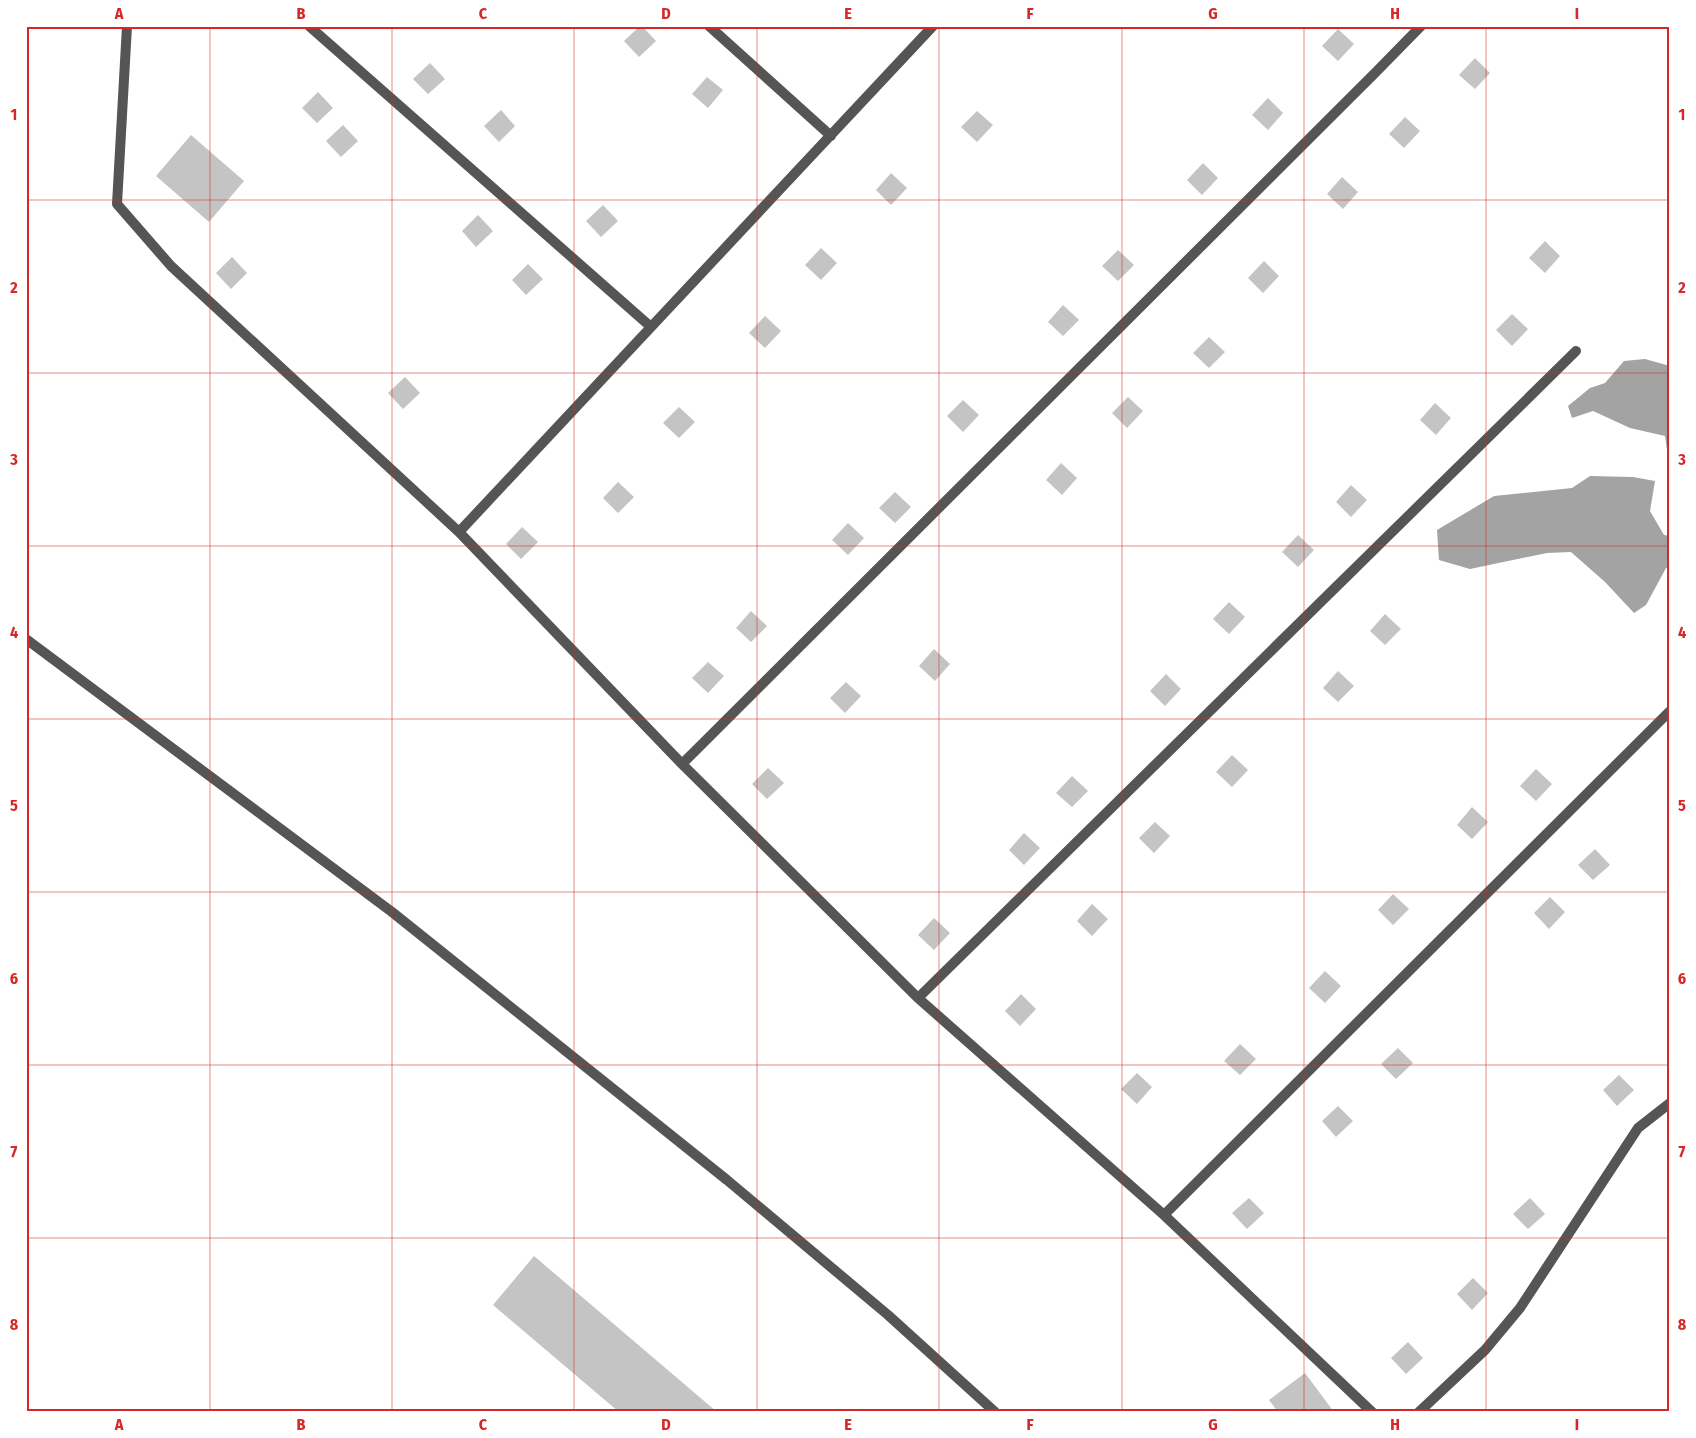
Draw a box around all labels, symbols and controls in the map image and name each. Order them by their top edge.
text: A [114,4,124,23]
text: B [297,4,306,23]
text: C [479,4,488,23]
text: D [661,4,671,23]
text: E [844,4,852,23]
text: F [1026,4,1034,23]
text: G [1208,4,1218,23]
text: H [1390,4,1400,23]
text: I [1575,4,1579,23]
text: 1 [11,105,17,124]
text: 1 [1679,105,1685,124]
text: 2 [9,278,18,297]
text: 2 [1677,278,1686,297]
text: 3 [9,450,18,469]
text: 3 [1677,450,1686,469]
text: 4 [10,623,18,642]
text: 4 [1678,623,1686,642]
text: 5 [10,796,18,815]
text: 5 [1678,796,1686,815]
text: 6 [10,969,18,988]
text: 6 [1678,969,1686,988]
text: 7 [11,1142,18,1161]
text: 7 [1679,1142,1686,1161]
text: 8 [10,1315,19,1334]
text: 8 [1678,1315,1687,1334]
text: A [114,1415,124,1434]
text: B [297,1415,306,1434]
text: C [479,1415,488,1434]
text: D [661,1415,671,1434]
text: E [844,1415,852,1434]
text: F [1026,1415,1034,1434]
text: G [1208,1415,1218,1434]
text: H [1390,1415,1400,1434]
text: I [1575,1415,1579,1434]

